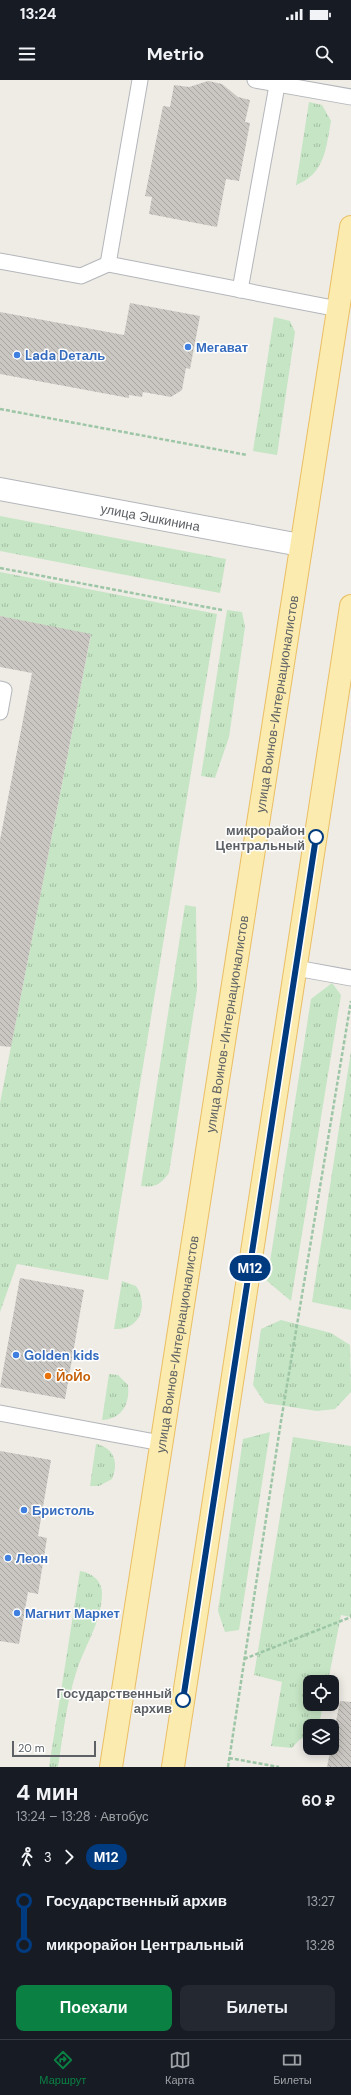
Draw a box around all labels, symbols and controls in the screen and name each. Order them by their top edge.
text: 13:24 [20,4,57,24]
text: Metrio [147,42,204,66]
icon: menu [16,43,38,65]
icon: search [313,43,335,65]
place label: Мегават [196,339,248,356]
marker: Мегават [183,342,193,352]
place label: Lada Dеталь [25,347,105,364]
marker: Lada Dеталь [12,350,22,360]
street label: улица Эшкинина [99,499,202,535]
street label: улица Воинов-Интернационалистов [251,594,302,814]
place label: микрорайон Центральный [216,822,305,854]
marker: микрорайон Центральный [308,829,324,845]
street label: улица Воинов-Интернационалистов [201,914,252,1134]
street label: улица Воинов-Интернационалистов [152,1234,202,1454]
line badge: М12 [227,1255,273,1281]
text: М12 [238,1259,262,1277]
place label: Golden kids [24,1347,100,1364]
marker: Golden kids [11,1350,21,1360]
place label: ЙоЙо [56,1368,91,1385]
marker: ЙоЙо [43,1371,53,1381]
place label: Бристоль [32,1502,95,1519]
marker: Бристоль [19,1505,29,1515]
place label: Леон [16,1550,48,1567]
marker: Леон [3,1553,13,1563]
place label: Магнит Маркет [25,1605,120,1622]
marker: Магнит Маркет [12,1608,22,1618]
map controls [303,1675,339,1755]
button: locate [303,1675,339,1711]
place label: Государственный архив [57,1685,172,1717]
marker: Государственный архив [175,1692,191,1708]
button: layers [303,1719,339,1755]
scale bar [12,1739,96,1758]
text: 20 m [18,1741,44,1755]
text: 4 мин [16,1778,79,1807]
text: 60 ₽ [302,1791,335,1811]
text: 13:24 – 13:28 · Автобус [16,1808,149,1825]
icon: walk [16,1846,38,1868]
icon: forward [58,1846,80,1868]
text: М12 [94,1848,119,1866]
text: 3 [44,1849,52,1866]
text: Государственный архив [46,1891,227,1911]
text: 13:27 [306,1893,335,1910]
text: микрорайон Центральный [46,1935,244,1955]
text: 13:28 [305,1937,335,1954]
button: Поехали [16,1985,172,2031]
button: Билеты [180,1985,335,2031]
tab: Маршрут [39,2049,86,2087]
tab: Карта [165,2049,194,2087]
tab: Билеты [273,2049,312,2087]

